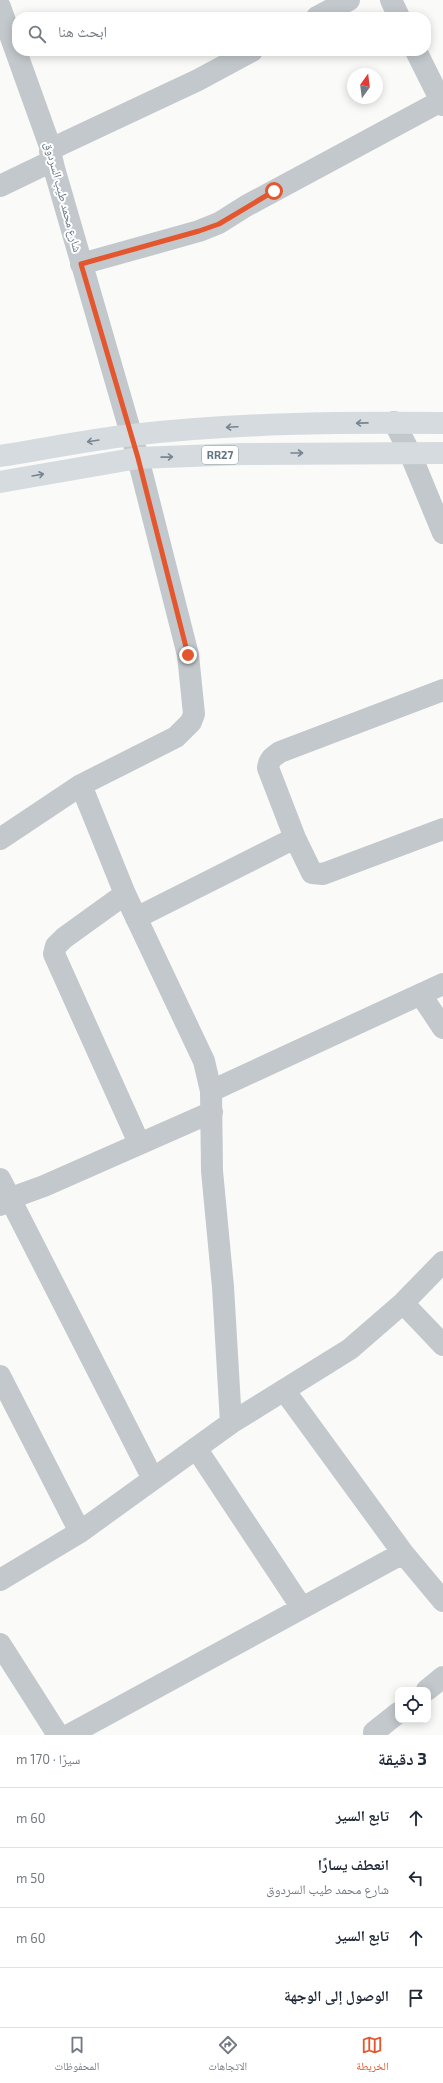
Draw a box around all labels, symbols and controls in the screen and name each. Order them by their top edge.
search box [12,12,431,56]
text: ابحث هنا [58,22,107,40]
icon: search [26,23,48,45]
north arrow [347,68,383,104]
street label: شارع محمد طيب السردوق [41,140,85,254]
route start [265,182,283,200]
one-way arrow [356,419,369,427]
one-way arrow [226,424,239,431]
one-way arrow [87,437,100,445]
road number: RR27 [202,446,238,464]
one-way arrow [290,450,303,457]
one-way arrow [160,453,173,461]
one-way arrow [31,471,44,479]
route end [179,646,197,664]
map controls [395,1687,431,1723]
button: locate [395,1687,431,1723]
text: 3 دقيقة [378,1748,427,1768]
text: سيرًا · 170 m [16,1751,80,1767]
text: تابع السير [336,1806,389,1824]
icon: ahead [405,1807,427,1829]
text: 60 m [16,1810,46,1826]
text: انعطف يسارًا [318,1855,389,1873]
icon: left [405,1867,427,1889]
text: 50 m [16,1870,45,1886]
text: شارع محمد طيب السردوق [266,1881,389,1897]
text: تابع السير [336,1926,389,1944]
icon: ahead [405,1927,427,1949]
text: 60 m [16,1930,46,1946]
text: الوصول إلى الوجهة [284,1986,389,2004]
icon: arrive [405,1987,427,2009]
tab: المحفوظات [54,2034,99,2077]
tab: الاتجاهات [208,2034,247,2077]
tab: الخريطة [356,2034,389,2077]

